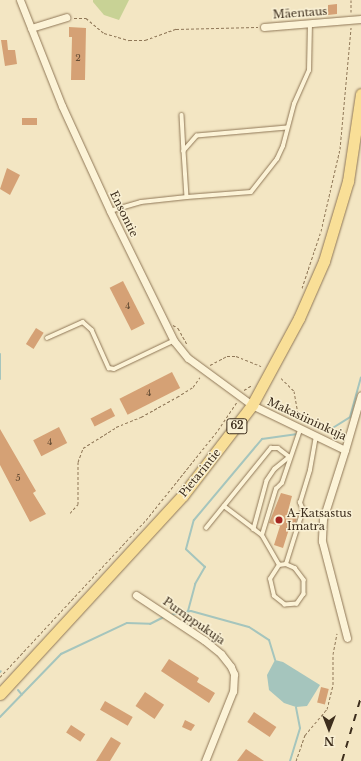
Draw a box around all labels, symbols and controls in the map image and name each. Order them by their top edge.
street label: Mäentaus [272,5,328,21]
house number: 2 [75,53,81,63]
street label: Ensontie [107,189,141,239]
house number: 4 [125,301,131,311]
house number: 4 [146,388,152,398]
street label: Makasiininkuja [265,395,349,443]
road number: 62 [226,418,248,434]
house number: 4 [47,437,53,447]
street label: Pietarintie [176,446,224,500]
house number: 5 [15,473,21,483]
place label: A-Katsastus Imatra [287,507,352,533]
marker: A-Katsastus Imatra [274,515,284,525]
street label: Pumppukuja [160,595,228,647]
north arrow [309,709,349,749]
text: N [324,734,334,748]

